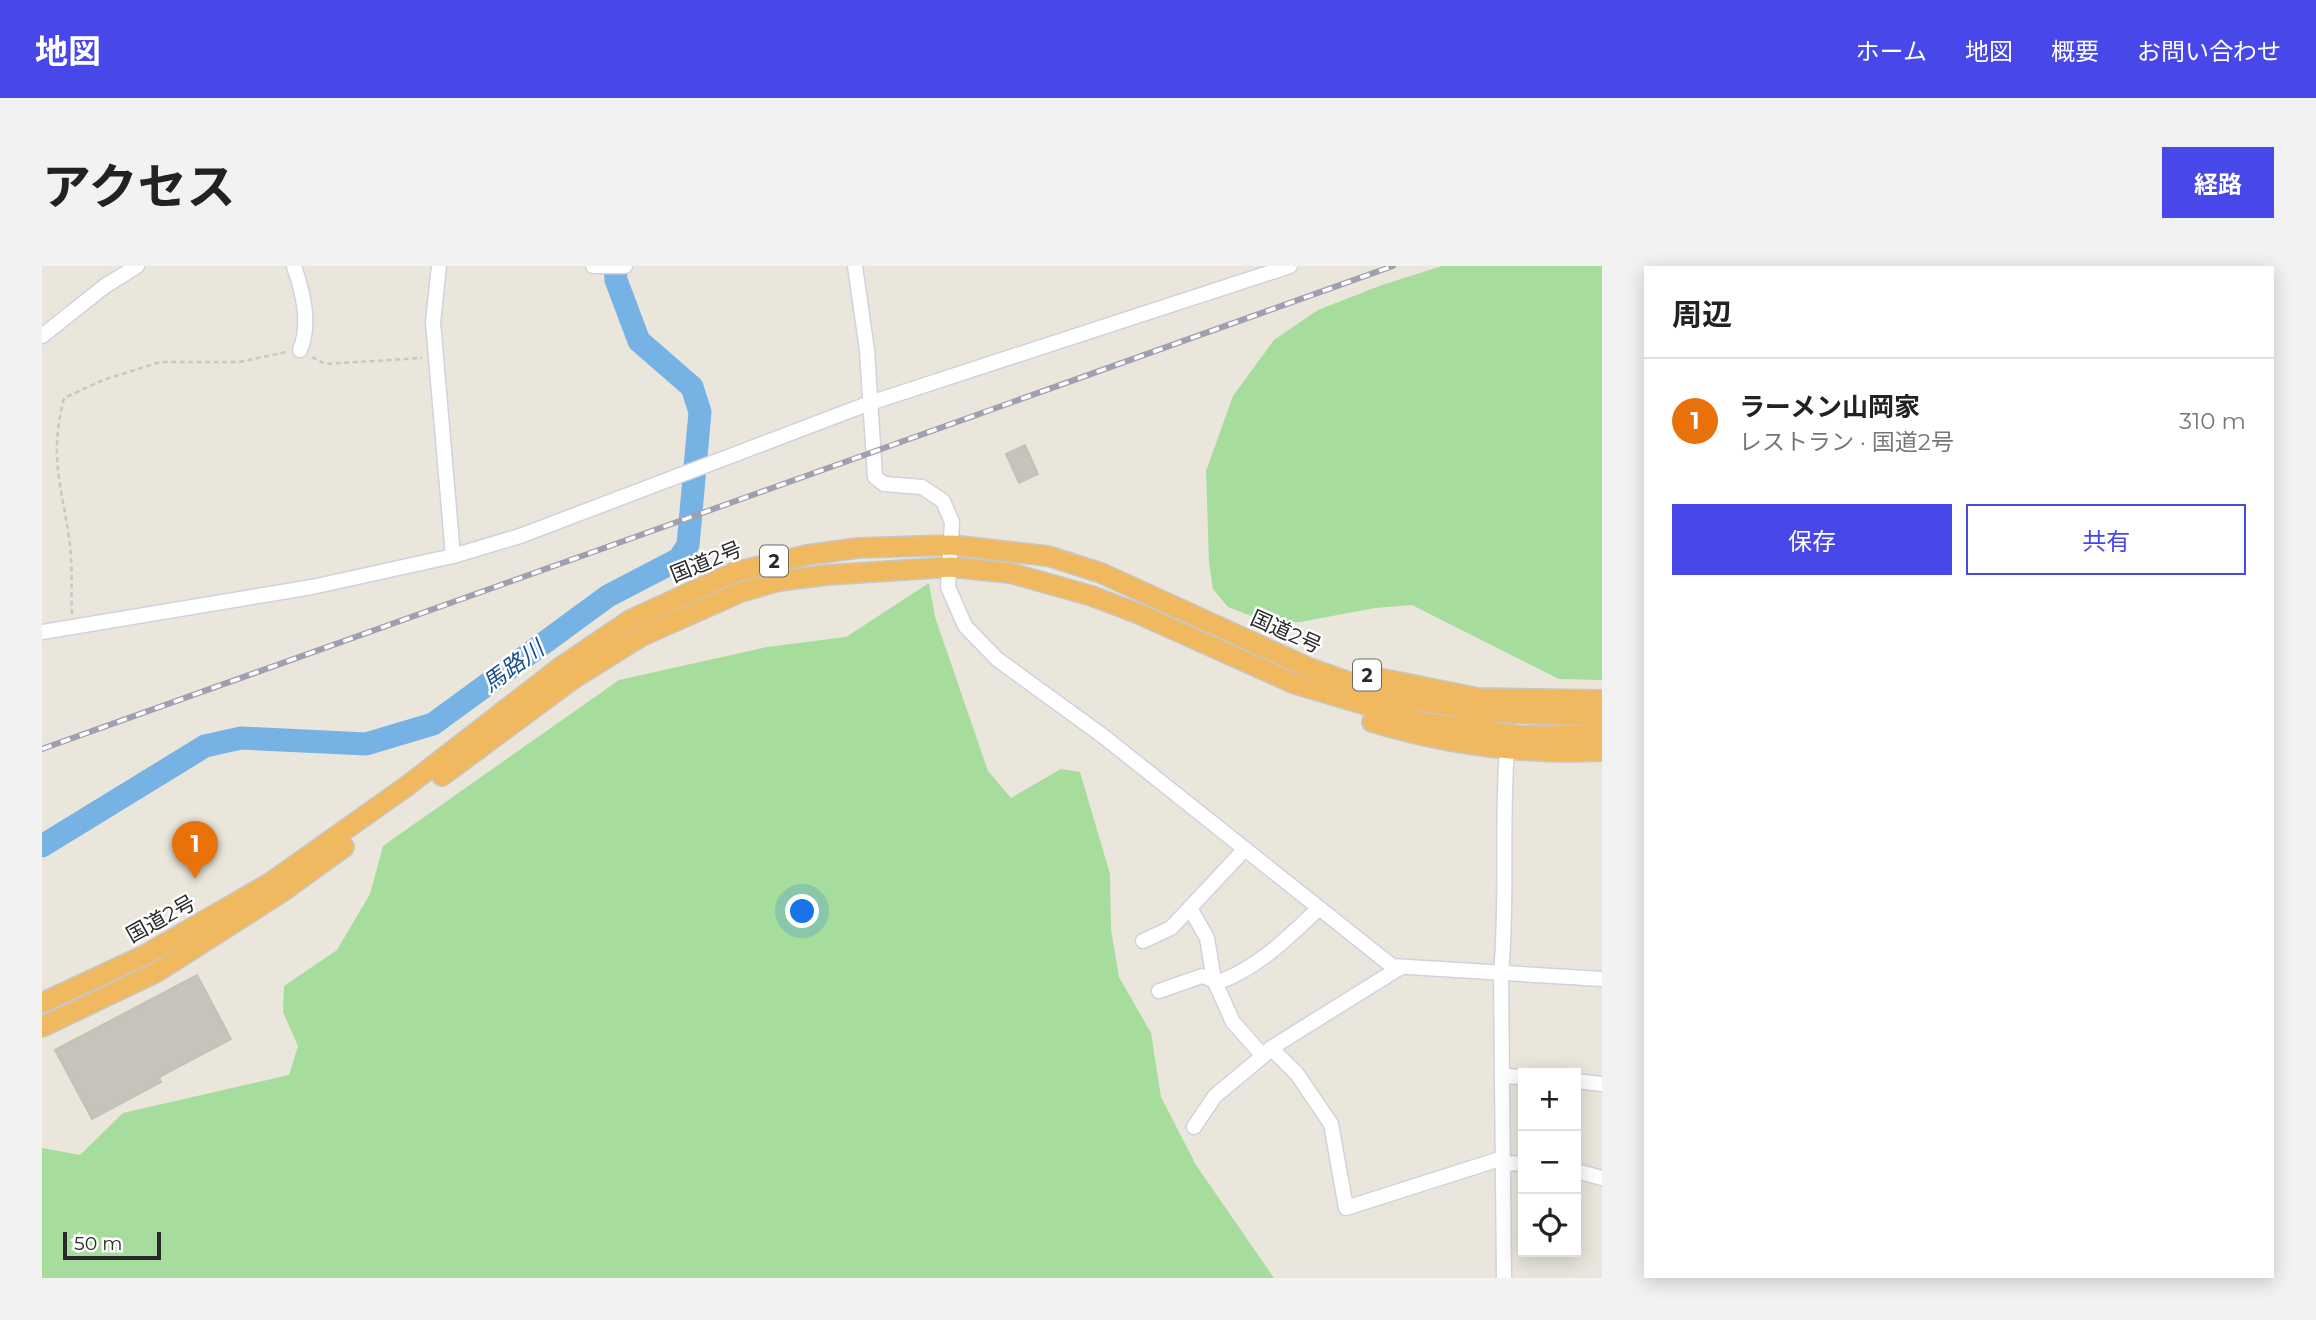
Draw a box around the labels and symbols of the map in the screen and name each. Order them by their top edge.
street label: 国道2号 [666,536,745,587]
road number: 2 [760,546,788,576]
street label: 国道2号 [1247,605,1326,658]
water label: 馬路川 [477,633,552,698]
road number: 2 [1353,660,1381,690]
pin: 1 [172,821,218,879]
street label: 国道2号 [122,889,200,948]
your location [785,894,819,928]
scale bar [63,1229,161,1261]

